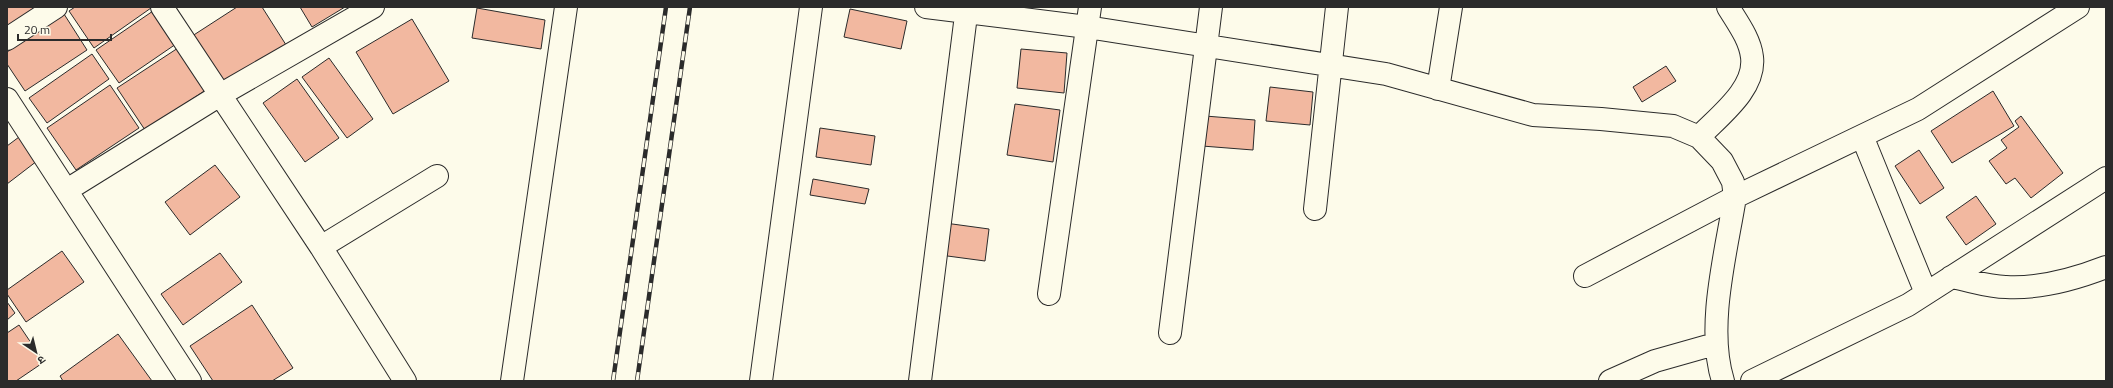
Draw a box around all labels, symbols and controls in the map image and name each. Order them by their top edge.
scale bar [18,16,111,42]
text: 20 m [24,20,50,39]
north arrow [16,332,56,372]
text: उ [34,352,49,369]

